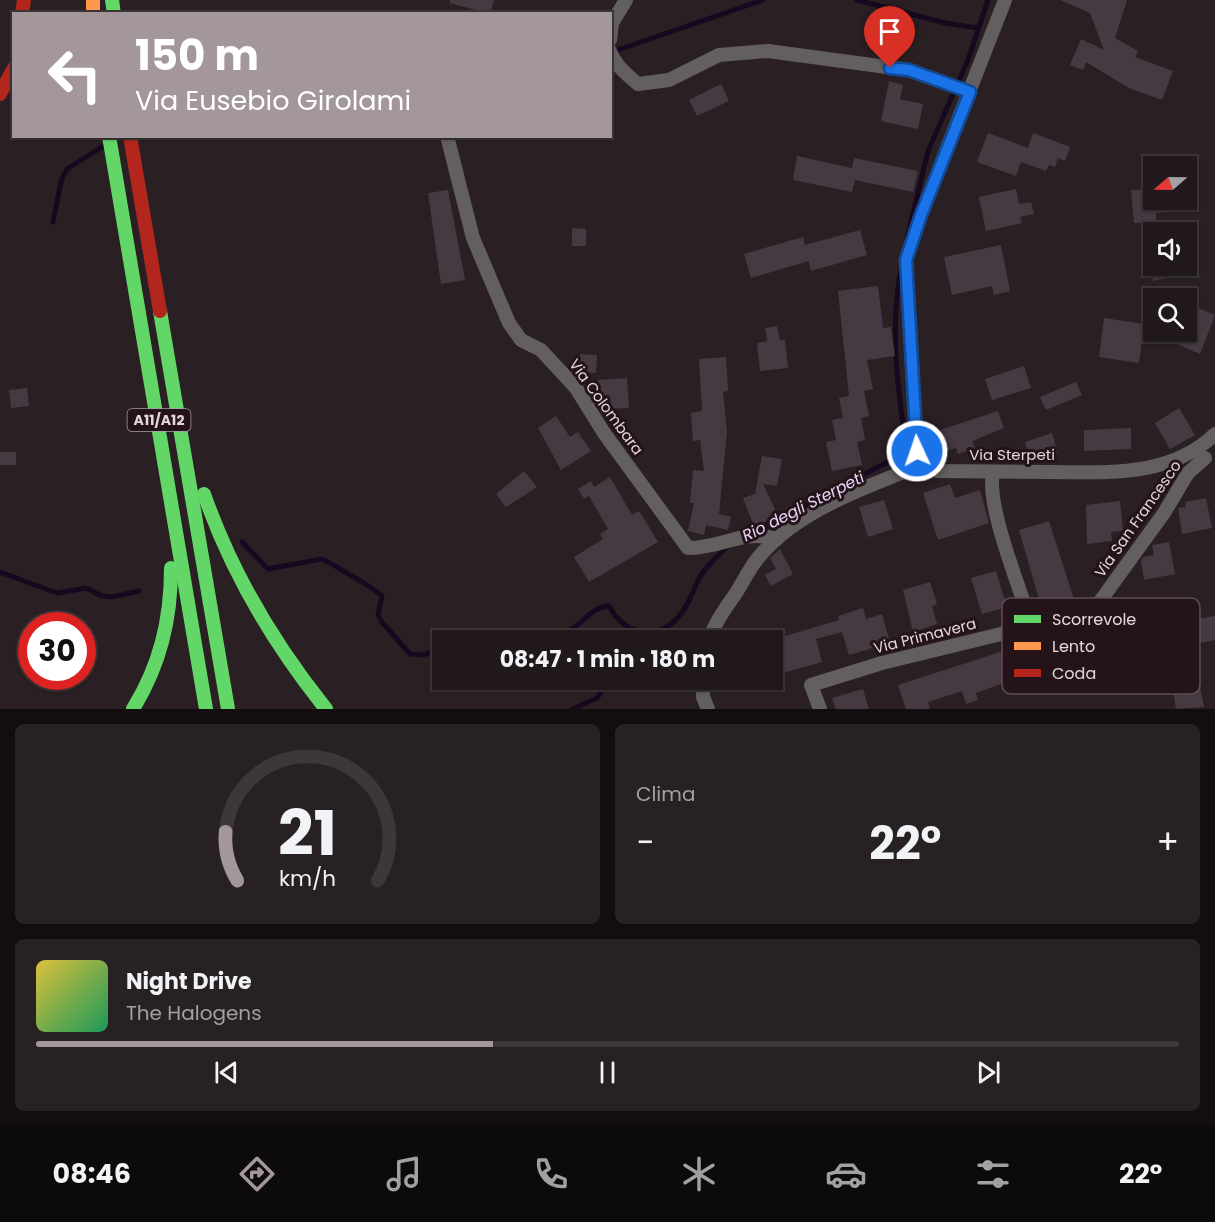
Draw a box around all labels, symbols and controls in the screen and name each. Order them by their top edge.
pin [864,6,915,68]
icon: arrive [873,15,906,48]
text: 150 m [135,26,259,85]
icon: left [36,36,114,114]
text: Via Eusebio Girolami [135,82,411,119]
north arrow [1143,156,1197,210]
map controls [1143,156,1197,342]
button: sound [1143,222,1197,276]
button: search [1143,288,1197,342]
street label: Via Colombara [564,354,648,459]
road number: A11/A12 [128,409,190,431]
position arrow [885,419,949,483]
street label: Via Sterpeti [969,444,1055,465]
street label: Via San Francesco [1089,456,1186,581]
water label: Rio degli Sterpeti [738,465,869,547]
legend [1002,598,1200,694]
text: Scorrevole [1052,608,1136,631]
speed limit sign: 30 [18,612,96,690]
street label: Via Primavera [871,613,978,658]
text: Lento [1052,635,1095,658]
text: 08:47 · 1 min · 180 m [500,644,715,675]
text: Coda [1052,662,1096,685]
text: Clima [636,780,695,808]
text: 21 [278,789,337,877]
text: 22° [869,812,941,875]
text: − [636,819,654,866]
text: + [1156,819,1179,866]
text: km/h [279,863,336,894]
text: Night Drive [126,966,252,997]
text: The Halogens [126,999,262,1027]
icon: previous [210,1056,243,1089]
icon: pause [591,1056,624,1089]
icon: next [972,1056,1005,1089]
icon: directions [236,1153,278,1195]
icon: music [383,1153,425,1195]
icon: phone [530,1153,572,1195]
icon: climate [678,1153,720,1195]
icon: car [825,1153,867,1195]
icon: filters [972,1153,1014,1195]
text: 08:46 [53,1155,131,1192]
text: 22° [1119,1155,1162,1192]

